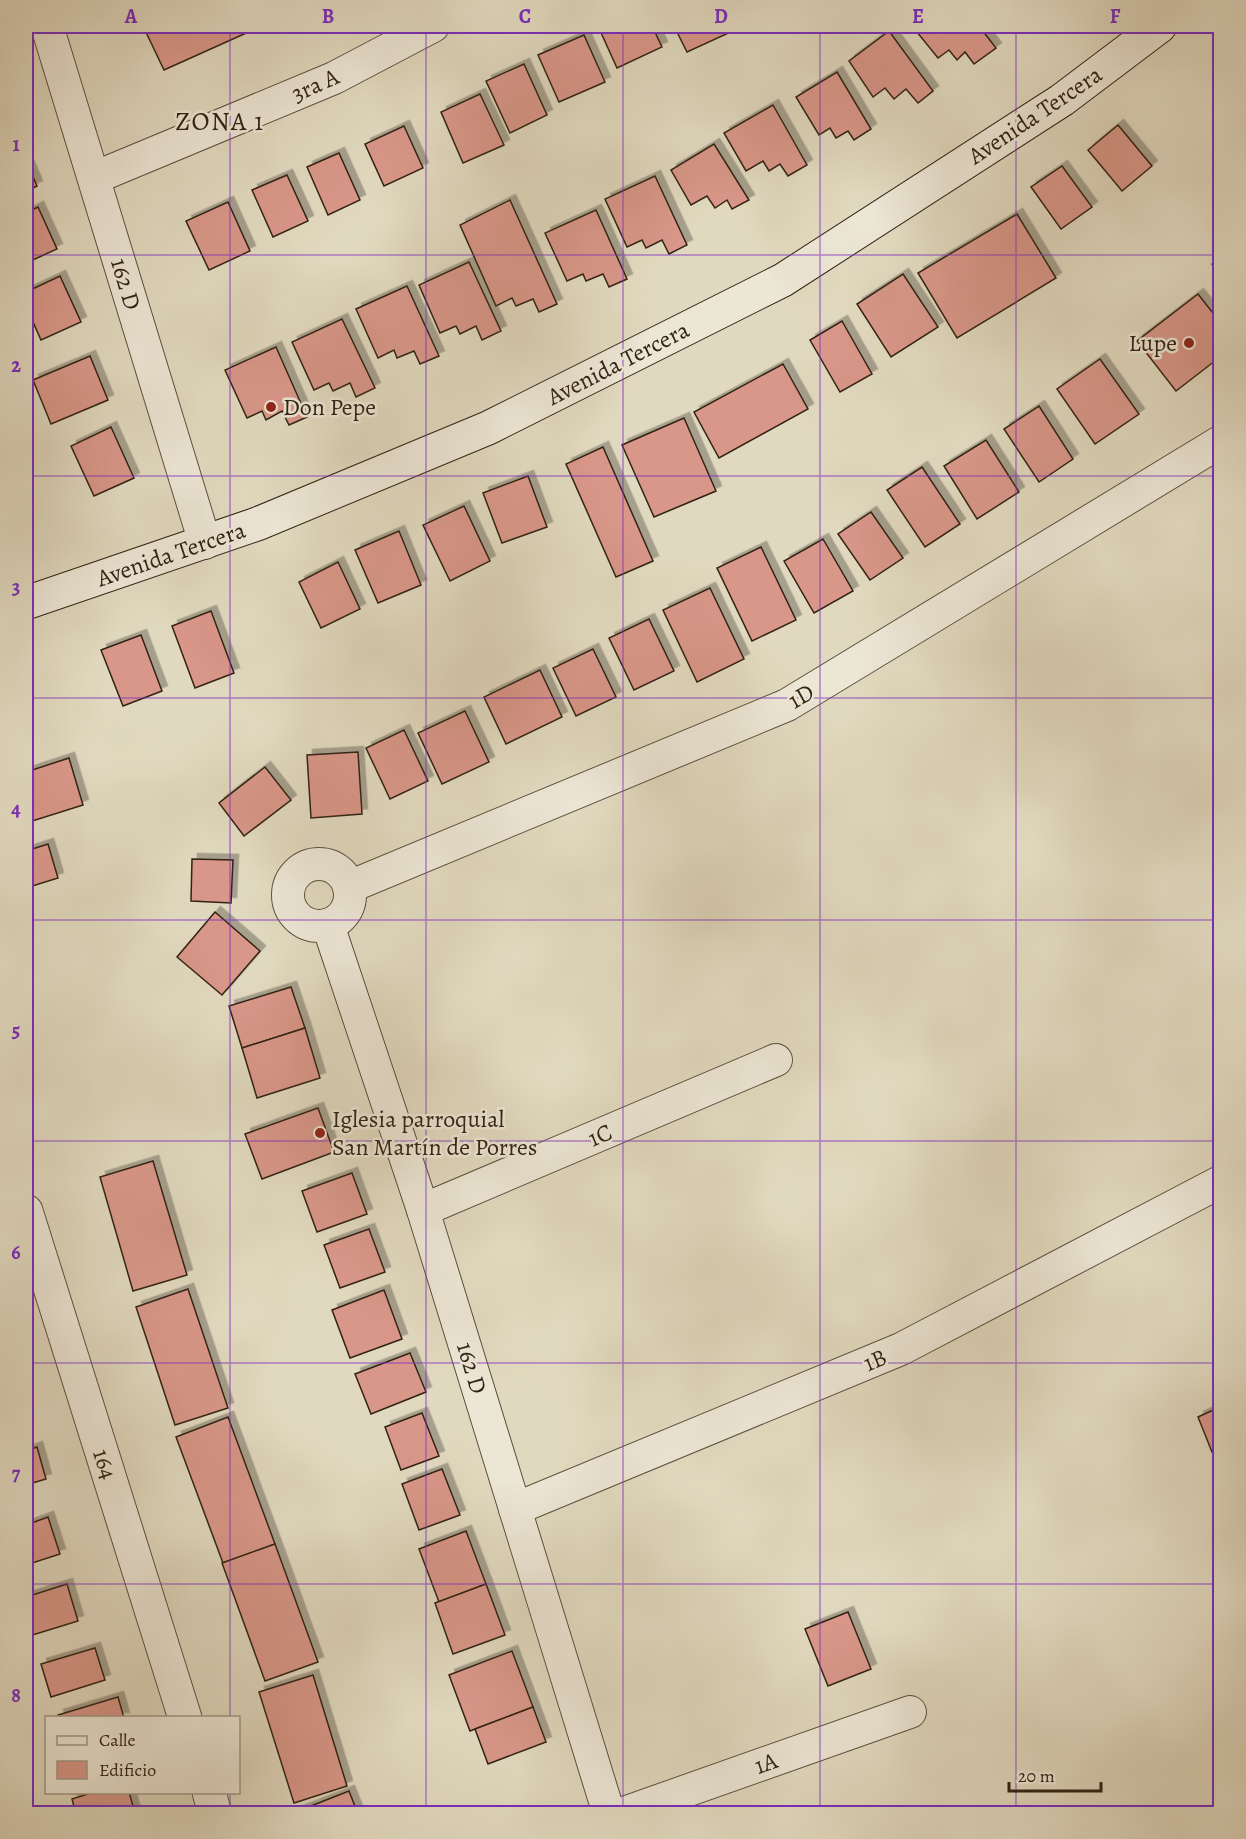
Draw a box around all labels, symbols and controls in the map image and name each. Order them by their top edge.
text: A [124,3,138,30]
text: B [322,3,334,30]
text: C [519,3,531,30]
text: D [714,3,728,30]
text: E [912,3,924,30]
text: F [1110,3,1121,30]
street label: Avenida Tercera [961,58,1109,172]
street label: 3ra A [286,60,345,110]
district label: ZONA 1 [175,104,265,139]
text: 1 [12,131,20,158]
street label: 162 D [103,254,149,314]
street label: Avenida Tercera [541,313,695,413]
place label: Lupe [1128,327,1177,359]
marker: Lupe [1182,336,1196,350]
text: 2 [11,352,21,379]
place label: Don Pepe [283,391,376,423]
marker: Don Pepe [264,400,278,414]
street label: Avenida Tercera [91,513,250,595]
text: 3 [12,574,20,601]
street label: 1D [782,676,820,716]
text: 4 [11,796,21,823]
text: 5 [12,1017,20,1044]
place label: Iglesia parroquial San Martín de Porres [332,1103,537,1163]
street label: 1C [583,1116,617,1154]
marker: Iglesia parroquial San Martín de Porres [313,1126,327,1140]
text: 6 [11,1239,21,1266]
street label: 162 D [449,1338,495,1398]
street label: 1B [858,1341,892,1379]
street label: 164 [85,1445,125,1483]
text: 7 [12,1460,21,1487]
text: 8 [11,1682,21,1709]
legend [45,1716,240,1794]
text: Calle [99,1728,136,1752]
street label: 1A [750,1744,783,1782]
scale bar [1009,1755,1100,1793]
text: Edificio [99,1758,156,1782]
text: 20 m [1018,1764,1055,1788]

